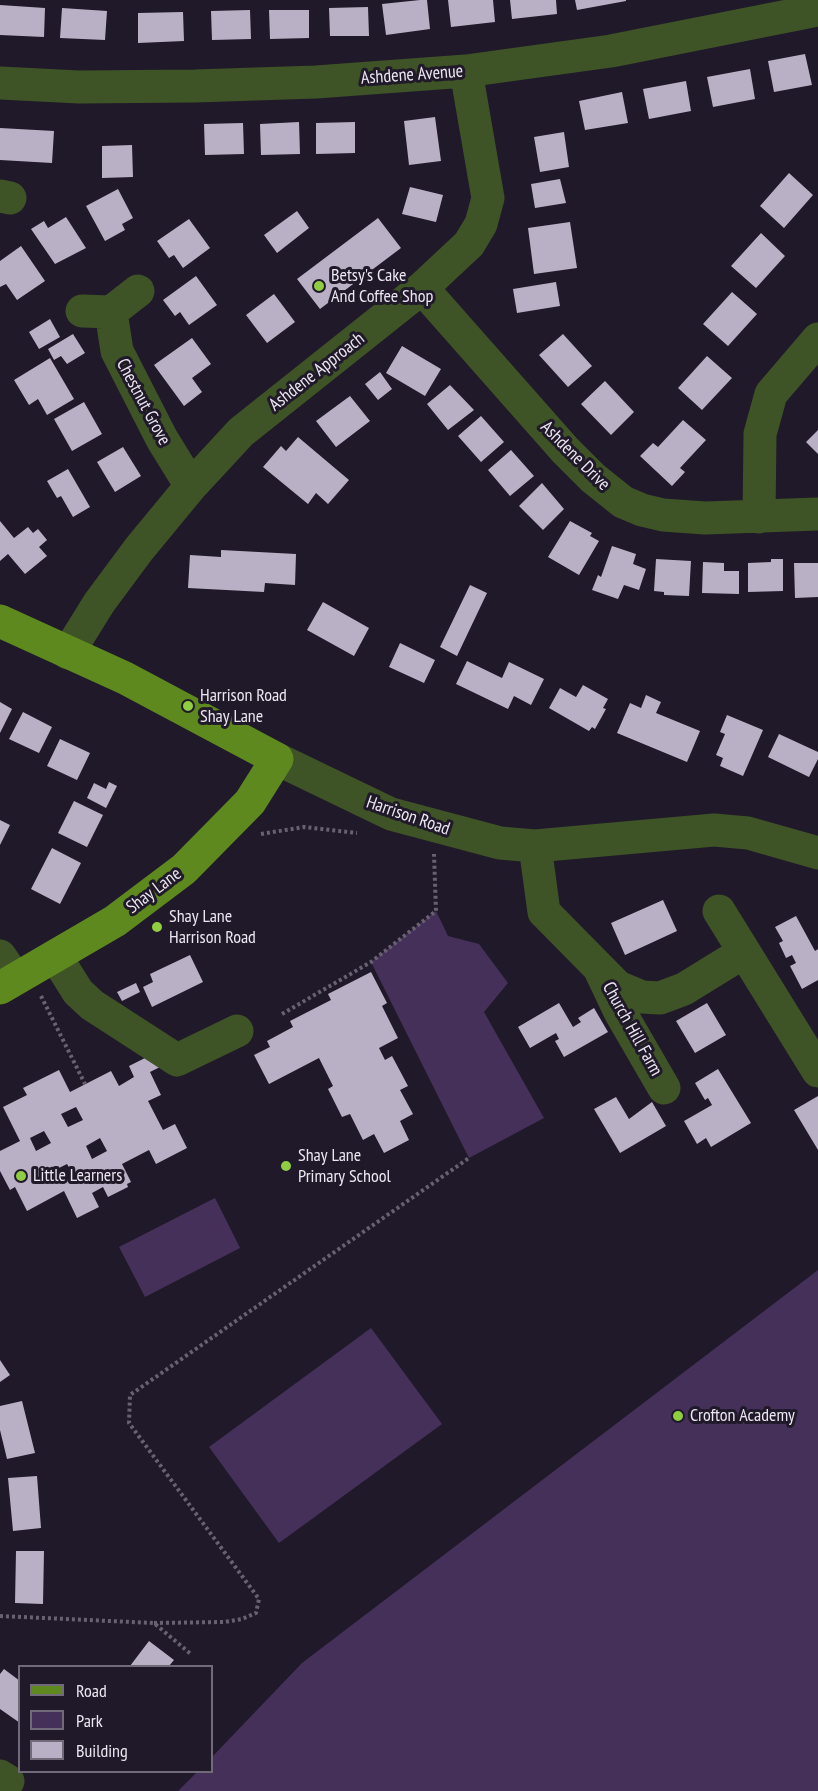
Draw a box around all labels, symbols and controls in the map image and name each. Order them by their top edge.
street label: Ashdene Avenue [360,61,464,89]
place label: Betsy's Cake And Coffee Shop [331,265,433,308]
marker: Betsy's Cake And Coffee Shop [312,279,326,293]
street label: Ashdene Approach [265,328,369,416]
street label: Chestnut Grove [111,355,175,449]
street label: Ashdene Drive [536,417,614,495]
place label: Harrison Road Shay Lane [200,685,287,728]
marker: Harrison Road Shay Lane [181,699,195,713]
street label: Harrison Road [363,792,453,840]
street label: Shay Lane [122,863,186,919]
place label: Shay Lane Harrison Road [169,906,256,948]
marker: Shay Lane Harrison Road [150,920,164,934]
street label: Church Hill Farm [597,978,667,1080]
place label: Shay Lane Primary School [298,1145,391,1188]
marker: Shay Lane Primary School [279,1159,293,1173]
place label: Little Learners [33,1165,122,1187]
marker: Little Learners [14,1169,28,1183]
place label: Crofton Academy [690,1405,795,1427]
marker: Crofton Academy [671,1409,685,1423]
legend [18,1665,213,1773]
text: Road [76,1679,107,1702]
text: Park [76,1709,103,1732]
text: Building [76,1739,128,1762]

